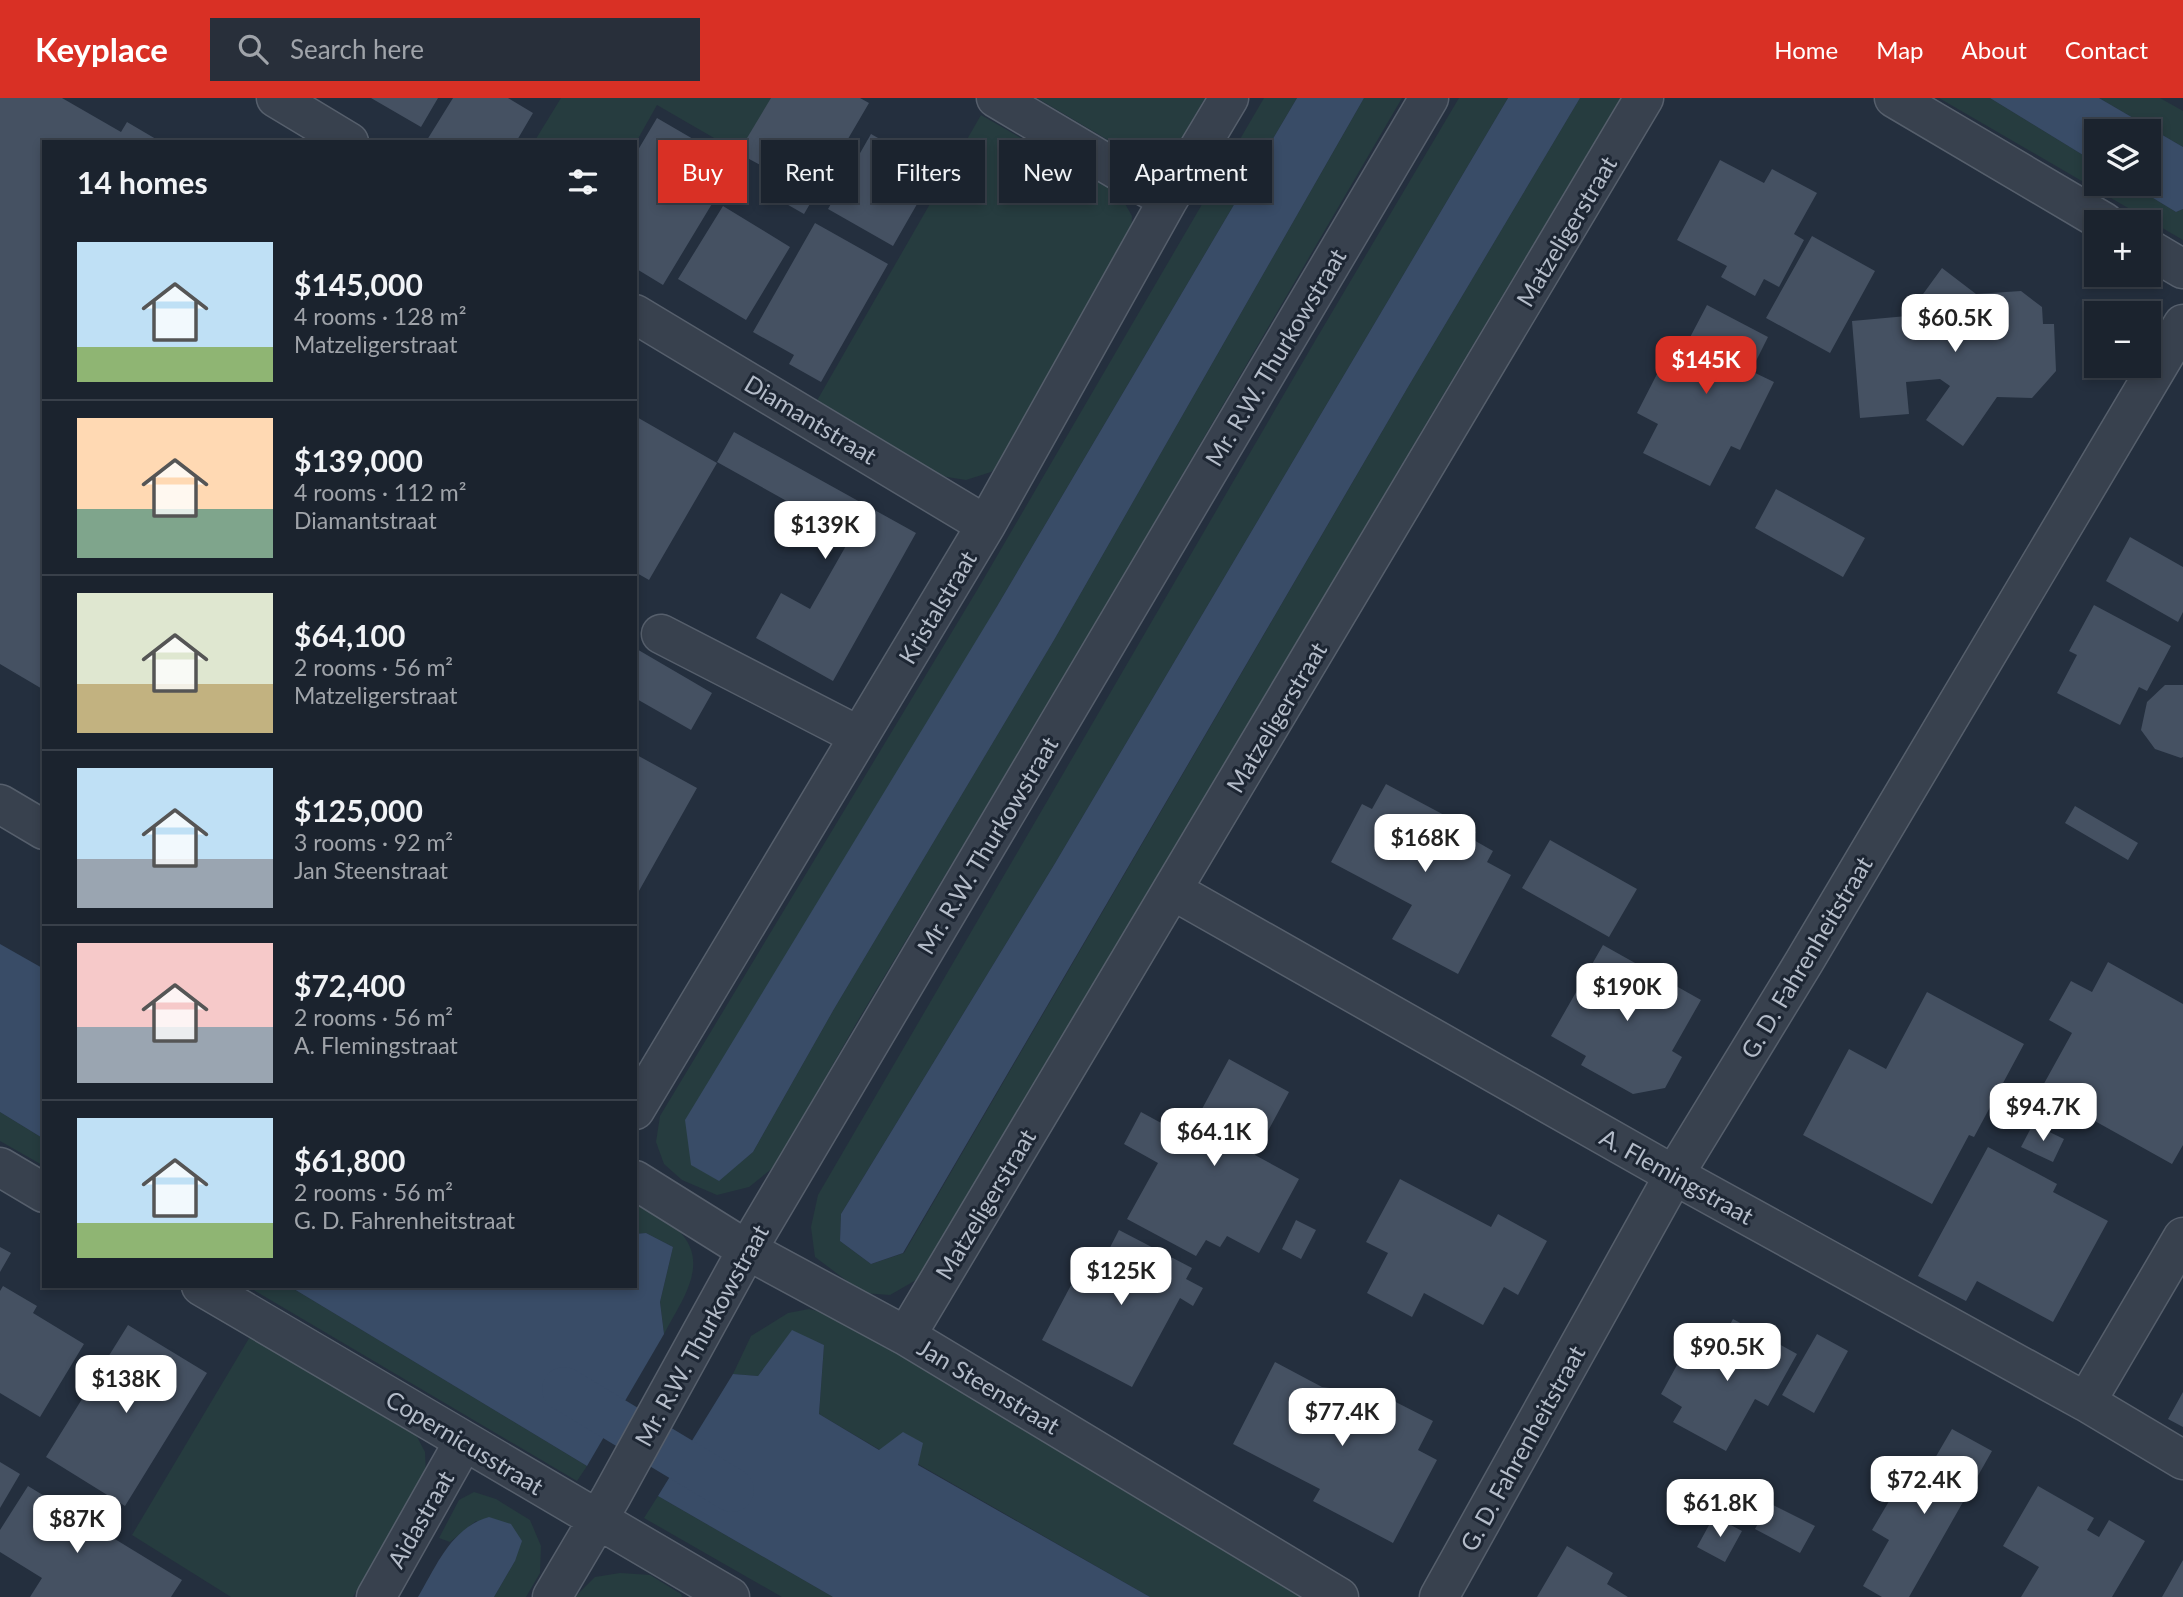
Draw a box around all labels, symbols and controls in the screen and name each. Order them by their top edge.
search box [210,18,700,81]
text: Keyplace [35,29,168,69]
icon: search [234,30,272,68]
text: Search here [290,33,424,65]
text: Home [1774,35,1838,64]
text: Map [1876,35,1924,64]
text: About [1962,35,2027,64]
text: Contact [2065,35,2148,64]
map controls [2084,119,2161,378]
button: layers [2084,119,2161,196]
chip: Buy [658,140,747,203]
chip: Rent [761,140,858,203]
chip: Filters [872,140,985,203]
chip: New [999,140,1096,203]
chip: Apartment [1110,140,1272,203]
street label: Matzeligerstraat [1510,150,1623,312]
icon: filters [564,163,602,201]
text: 14 homes [77,164,208,200]
button: + [2084,210,2161,287]
street label: Mr. R.W. Thurkowstraat [1198,243,1352,471]
text: $145,000 [294,266,423,302]
icon: home [133,270,217,354]
pin: $60.5K [1898,294,2012,354]
button: − [2084,301,2161,378]
text: 4 rooms · 128 m² [294,302,466,330]
text: $60.5K [1918,303,1992,331]
text: Matzeligerstraat [294,330,457,358]
pin: $145K [1657,336,1755,396]
text: $145K [1671,345,1741,373]
street label: Diamantstraat [740,368,883,470]
text: $139,000 [294,442,423,478]
icon: home [133,446,217,530]
text: 4 rooms · 112 m² [294,478,466,506]
pin: $139K [776,502,874,561]
text: Diamantstraat [294,506,437,534]
text: $139K [790,510,860,538]
street label: Kristalstraat [892,545,982,669]
text: $64,100 [294,617,405,653]
icon: home [133,621,217,705]
street label: Matzeligerstraat [1220,636,1333,798]
text: 2 rooms · 56 m² [294,653,453,681]
text: Matzeligerstraat [294,681,457,709]
street label: Mr. R.W. Thurkowstraat [910,731,1064,959]
text: $125,000 [294,792,423,828]
icon: home [133,796,217,880]
pin: $168K [1376,814,1474,874]
text: $168K [1390,823,1460,851]
text: 3 rooms · 92 m² [294,828,453,856]
street label: G. D. Fahrenheitstraat [1734,850,1878,1063]
text: Jan Steenstraat [294,856,448,884]
pin: $190K [1578,964,1676,1023]
text: $72,400 [294,967,405,1003]
icon: home [133,971,217,1055]
text: $190K [1592,972,1662,1000]
text: 2 rooms · 56 m² [294,1003,453,1031]
text: A. Flemingstraat [294,1031,458,1059]
pin: $94.7K [1986,1084,2100,1143]
text: $94.7K [2006,1092,2080,1120]
pin: $64.1K [1157,1108,1271,1168]
text: $64.1K [1177,1117,1251,1145]
street label: A. Flemingstraat [1595,1122,1759,1230]
street label: Matzeligerstraat [929,1123,1042,1285]
text: $61,800 [294,1142,405,1178]
icon: home [133,1146,217,1230]
text: 2 rooms · 56 m² [294,1178,453,1206]
text: G. D. Fahrenheitstraat [294,1206,515,1234]
street label: Mr. R.W. Thurkowstraat [628,1219,774,1451]
pin: $125K [1072,1248,1170,1307]
text: $125K [1086,1256,1156,1284]
pin: $90.5K [1670,1324,1784,1383]
street label: Jan Steenstraat [913,1332,1066,1440]
text: $90.5K [1690,1332,1764,1360]
street label: G. D. Fahrenheitstraat [1453,1340,1591,1556]
pin: $138K [77,1356,175,1415]
text: $138K [91,1364,161,1392]
street label: Copernicusstraat [381,1384,549,1501]
pin: $77.4K [1285,1388,1399,1448]
text: $77.4K [1305,1397,1379,1425]
pin: $72.4K [1867,1456,1981,1516]
street label: Aidastraat [381,1465,460,1573]
text: $72.4K [1887,1465,1961,1493]
pin: $61.8K [1663,1480,1777,1539]
text: $61.8K [1683,1488,1757,1516]
pin: $87K [36,1496,118,1555]
text: $87K [49,1504,105,1532]

